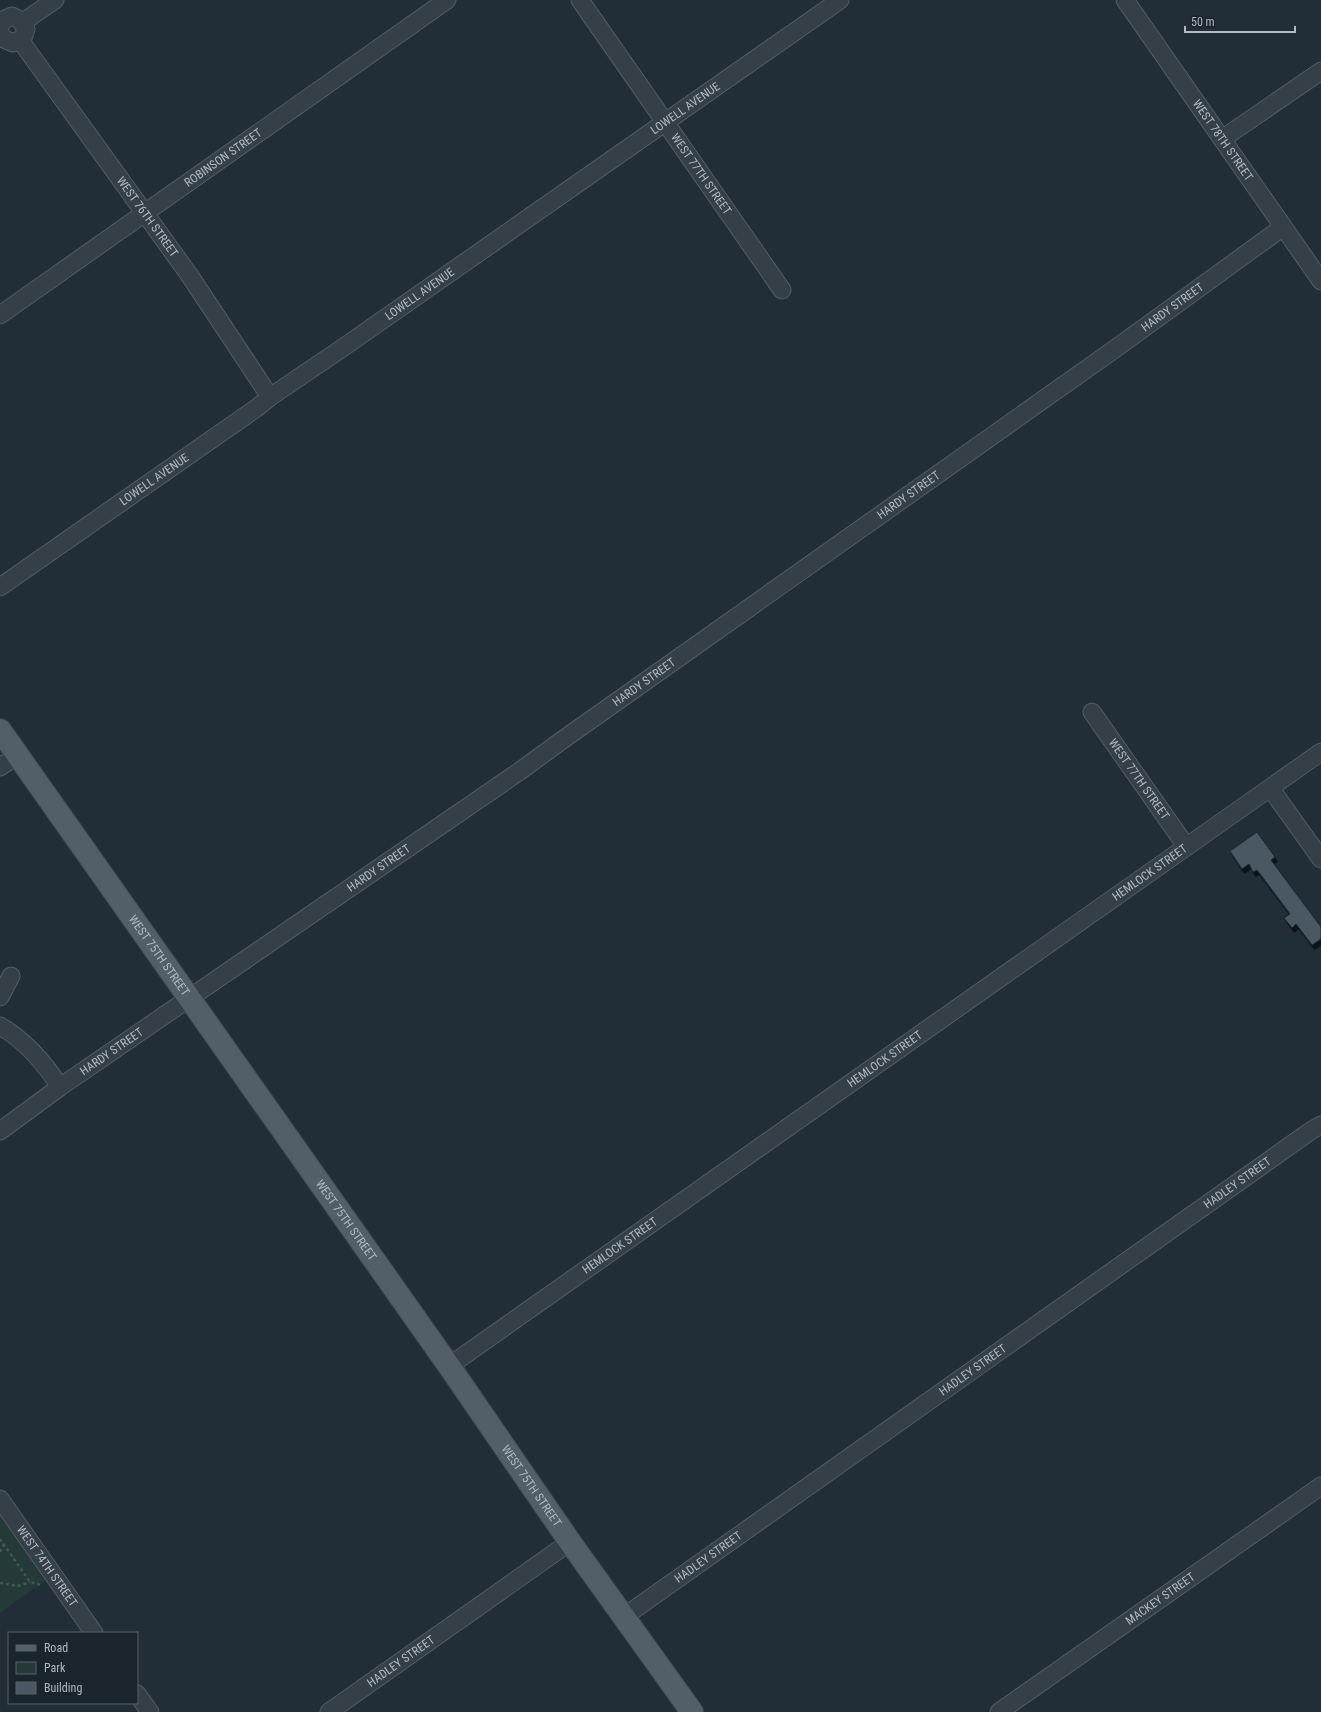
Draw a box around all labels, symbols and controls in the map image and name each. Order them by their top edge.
scale bar [1185,8,1295,34]
text: 50 m [1191,15,1215,29]
street label: LOWELL AVENUE [648,79,723,137]
street label: WEST 78TH STREET [1190,97,1256,183]
street label: ROBINSON STREET [182,126,265,190]
street label: WEST 77TH STREET [668,131,734,217]
street label: WEST 76TH STREET [114,174,181,260]
street label: LOWELL AVENUE [382,265,457,323]
street label: HARDY STREET [1138,280,1206,334]
street label: LOWELL AVENUE [117,450,191,508]
street label: HARDY STREET [874,468,943,522]
street label: HARDY STREET [610,655,678,709]
street label: WEST 77TH STREET [1106,736,1172,822]
street label: HARDY STREET [344,841,413,895]
street label: HEMLOCK STREET [1110,841,1190,904]
street label: WEST 75TH STREET [126,912,192,999]
street label: HARDY STREET [77,1025,146,1078]
street label: HEMLOCK STREET [845,1028,925,1090]
street label: HADLEY STREET [1201,1154,1274,1211]
street label: WEST 75TH STREET [313,1177,379,1263]
street label: HEMLOCK STREET [580,1215,660,1277]
street label: HADLEY STREET [936,1341,1009,1399]
street label: WEST 75TH STREET [499,1443,564,1529]
street label: WEST 74TH STREET [14,1523,80,1609]
street label: HADLEY STREET [672,1528,745,1586]
street label: MACKEY STREET [1123,1570,1198,1628]
legend [8,1632,138,1704]
street label: HADLEY STREET [364,1633,437,1690]
text: Road [44,1641,68,1655]
text: Park [44,1661,66,1675]
text: Building [44,1681,82,1695]

